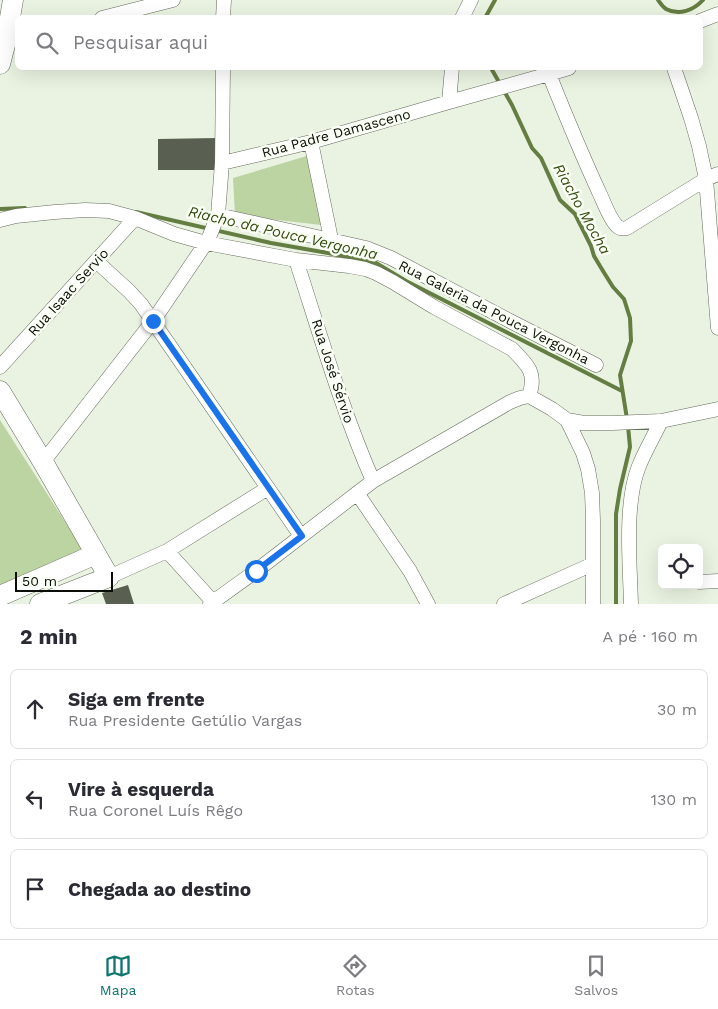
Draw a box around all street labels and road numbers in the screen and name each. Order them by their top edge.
street label: Rua Padre Damasceno [260,105,412,161]
street label: Rua Isaac Servio [25,245,111,339]
street label: Rua Galeria da Pouca Vergonha [396,257,592,367]
street label: Rua José Sérvio [309,317,357,425]

